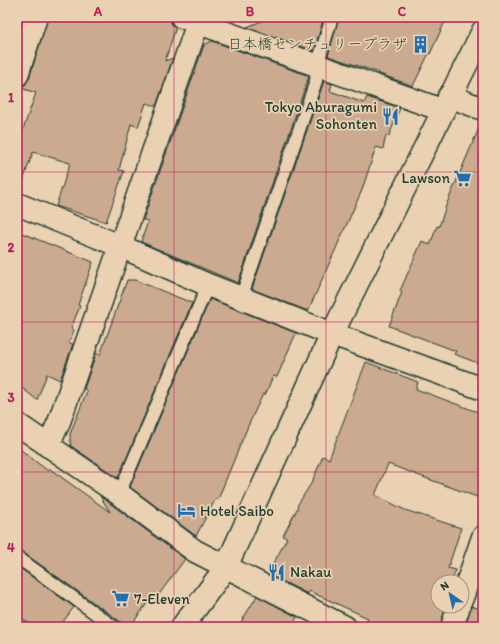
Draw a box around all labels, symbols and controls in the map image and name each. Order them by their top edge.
text: A [93,4,103,19]
text: B [246,4,255,19]
text: C [398,4,407,19]
building icon: 日本橋センチュリープラザ [410,34,430,54]
place label: 日本橋センチュリープラザ [227,35,407,53]
text: 1 [8,90,14,105]
place label: Tokyo Aburagumi Sohonten [265,98,378,133]
restaurant icon: Tokyo Aburagumi Sohonten [380,106,400,126]
supermarket icon: Lawson [453,168,473,188]
place label: Lawson [402,169,450,187]
text: 2 [8,240,15,255]
text: 3 [7,390,15,405]
hotel icon: Hotel Saibo [177,501,197,521]
place label: Hotel Saibo [200,502,274,520]
text: 4 [7,540,15,555]
restaurant icon: Nakau [267,562,287,582]
place label: Nakau [290,563,332,581]
north arrow [430,574,470,614]
text: N [438,579,451,594]
supermarket icon: 7-Eleven [111,589,131,609]
place label: 7-Eleven [134,590,190,608]

